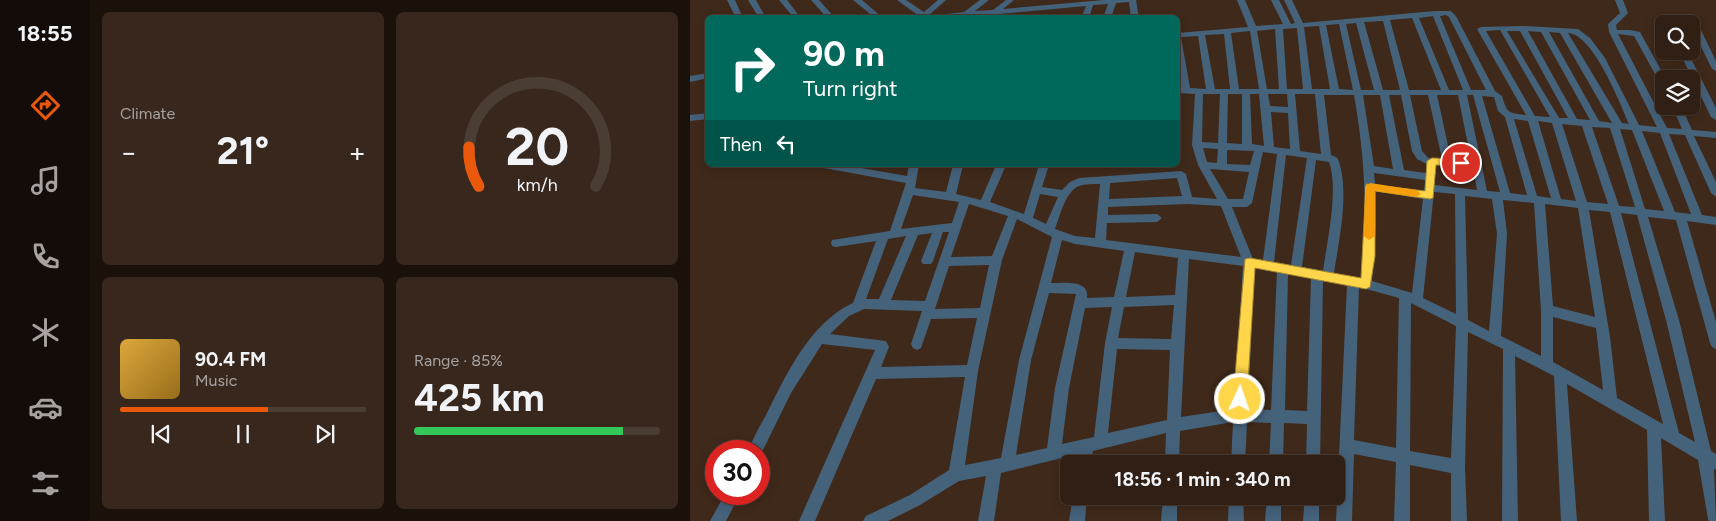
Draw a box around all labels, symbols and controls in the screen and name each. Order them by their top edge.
map controls [1655,15,1700,115]
button: search [1655,15,1700,60]
text: 18:55 [18,20,72,47]
text: 90 m [803,33,885,75]
icon: right [720,35,785,100]
button: layers [1655,70,1700,115]
text: Turn right [803,75,898,102]
icon: directions [28,88,63,123]
text: Climate [120,104,175,123]
text: 20 [505,116,569,178]
text: 21° [217,128,269,174]
icon: left [772,130,800,158]
text: Then [720,133,762,156]
text: − [120,135,137,169]
text: + [349,135,366,169]
pin [1440,142,1482,184]
icon: arrive [1447,149,1475,177]
icon: music [28,163,63,198]
text: km/h [517,174,557,195]
icon: phone [28,239,63,274]
icon: climate [28,315,63,350]
text: 90.4 FM [195,348,266,371]
text: Range · 85% [414,351,503,370]
text: Music [195,371,237,390]
position arrow [1213,372,1265,424]
text: 425 km [414,375,545,421]
icon: car [28,390,63,425]
icon: previous [147,420,175,448]
icon: pause [229,420,257,448]
icon: next [311,420,339,448]
speed limit sign: 30 [705,440,770,505]
icon: filters [28,466,63,501]
text: 18:56 · 1 min · 340 m [1114,468,1291,491]

